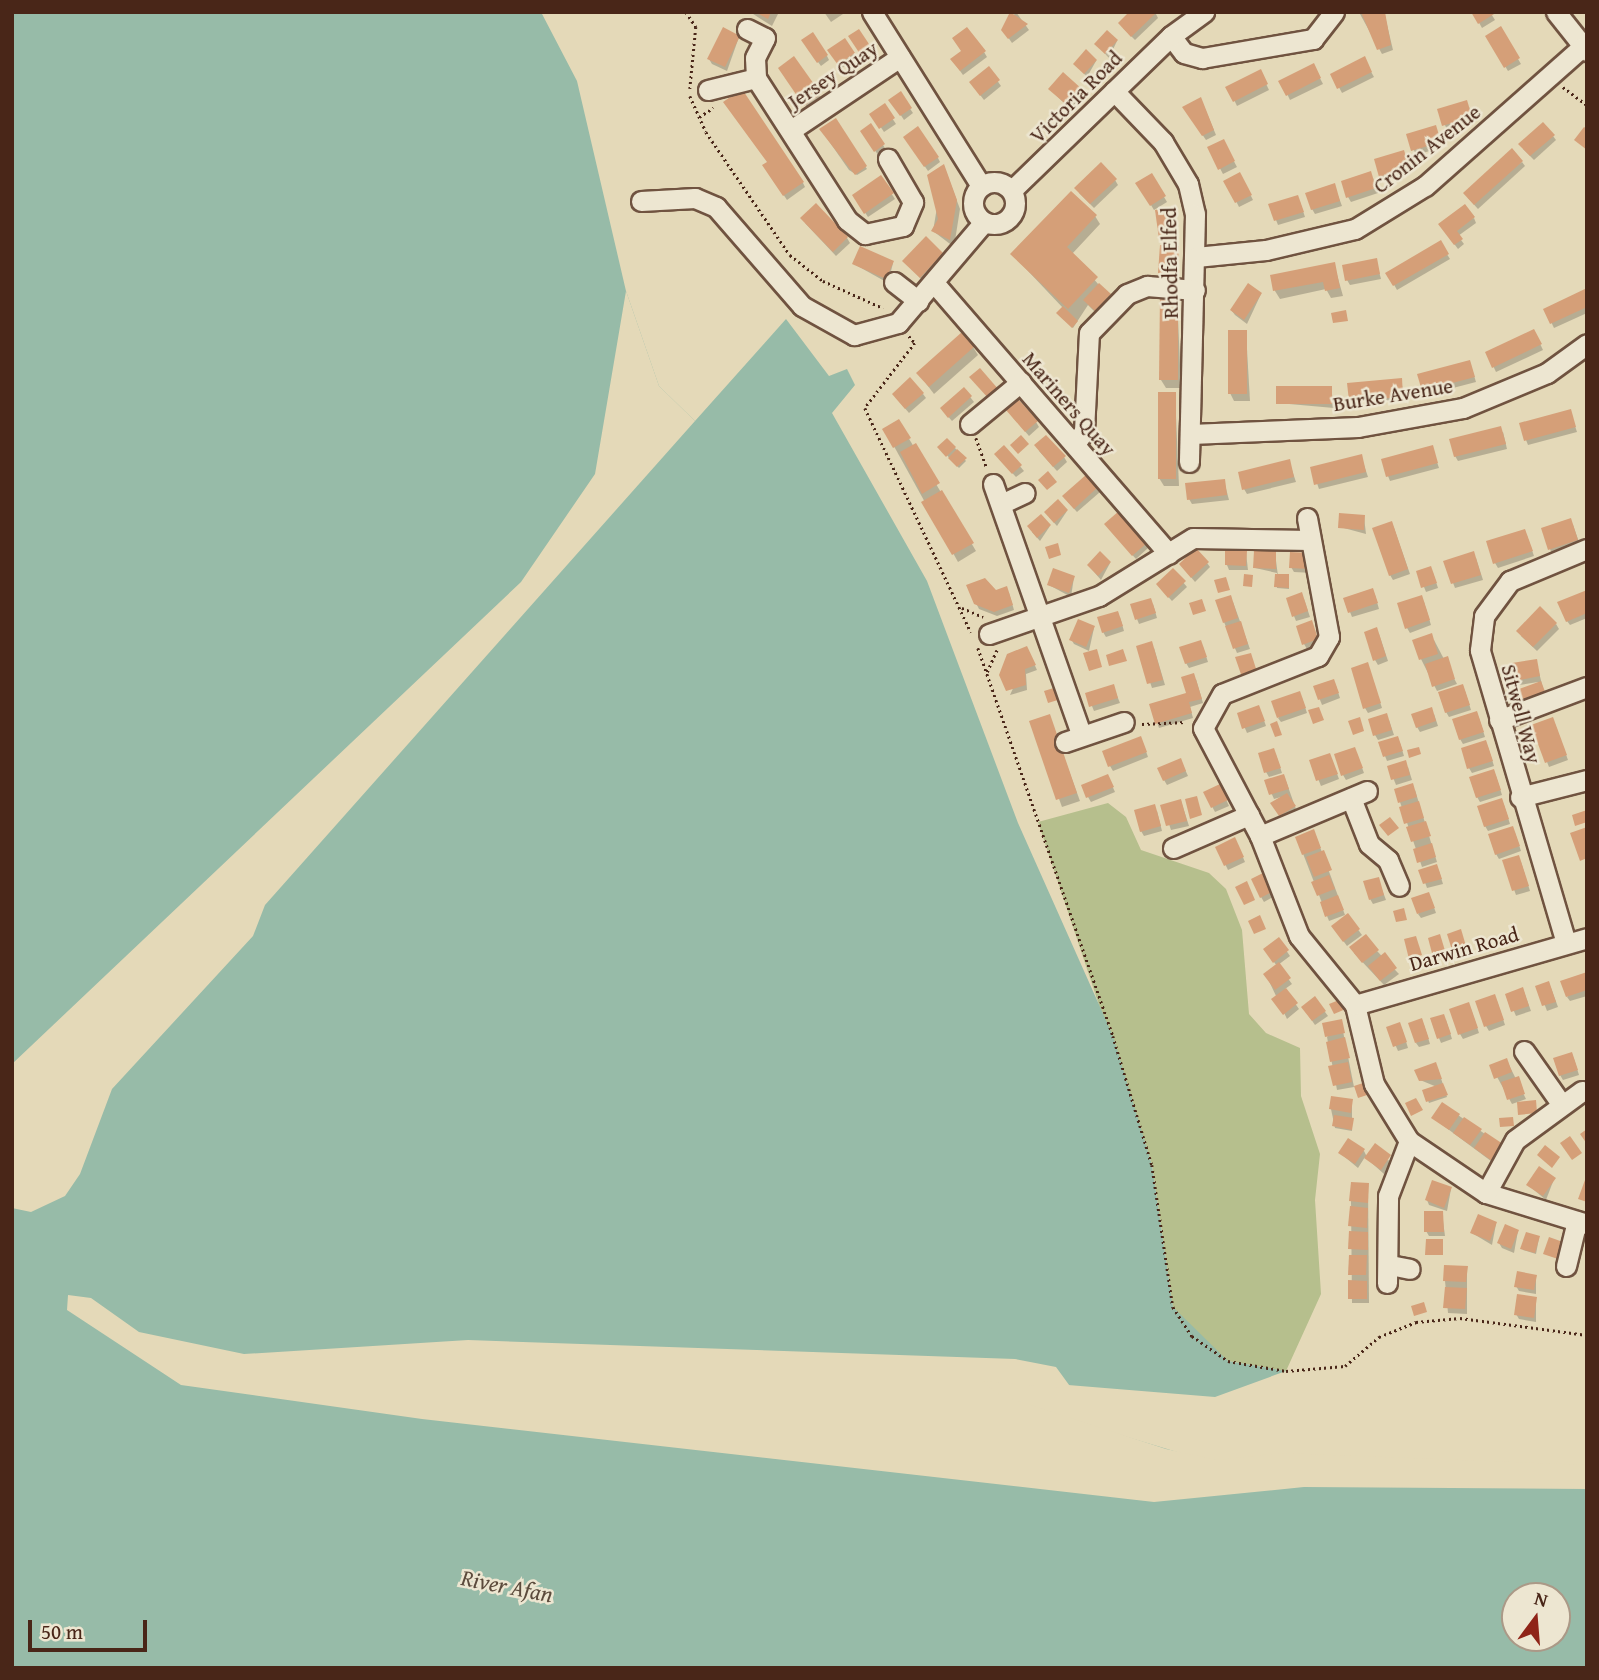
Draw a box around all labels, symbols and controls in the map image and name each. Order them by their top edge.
street label: Jersey Quay [783,36,883,114]
street label: Victoria Road [1025,46,1127,148]
street label: Cronin Avenue [1368,99,1486,199]
street label: Rhodfa Elfed [1156,207,1184,319]
street label: Mariners Quay [1017,347,1121,461]
street label: Burke Avenue [1331,373,1455,417]
street label: Sitwell Way [1496,662,1546,766]
street label: Darwin Road [1406,921,1522,977]
water label: River Afan [459,1564,555,1608]
north arrow [1501,1582,1571,1652]
text: N [1531,1584,1551,1614]
scale bar [32,1606,150,1650]
text: 50 m [41,1616,83,1647]

